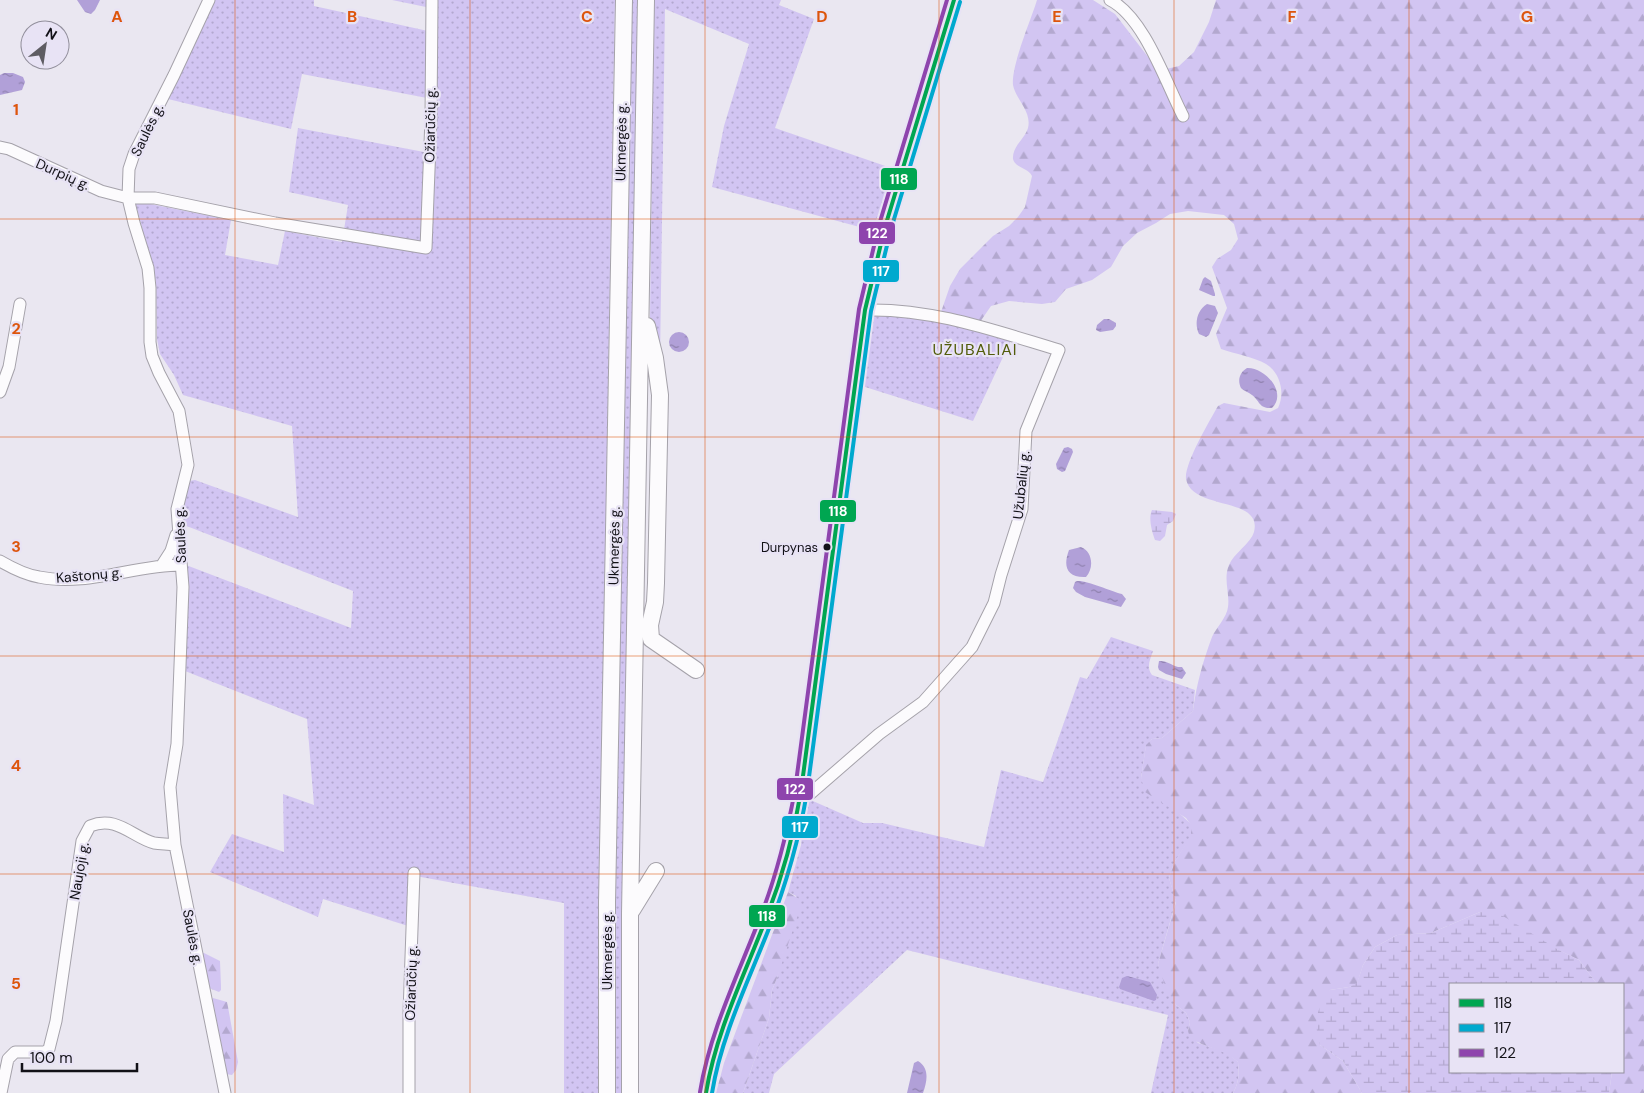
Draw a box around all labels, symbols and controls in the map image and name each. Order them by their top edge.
text: A [111,6,123,27]
text: B [347,6,357,27]
text: C [581,6,593,27]
text: D [816,6,828,27]
text: E [1052,6,1062,27]
text: F [1288,6,1297,27]
text: G [1521,6,1533,27]
north arrow [20,20,70,70]
text: N [43,23,60,44]
street label: Ožiarūčių g. [420,87,440,163]
text: 1 [13,99,19,120]
street label: Saulės g. [127,101,167,159]
street label: Ukmergės g. [611,102,631,181]
street label: Durpių g. [33,154,93,194]
line badge: 118 [880,167,918,191]
text: 118 [889,170,909,188]
line badge: 122 [858,221,896,245]
text: 122 [866,224,888,242]
line badge: 117 [862,259,900,283]
text: 117 [872,262,890,280]
text: 2 [11,318,21,339]
district label: UŽUBALIAI [932,339,1018,360]
street label: Užubalių g. [1008,450,1034,520]
line badge: 118 [819,499,857,523]
text: 118 [828,502,848,520]
street label: Saulės g. [170,506,190,563]
street label: Ukmergės g. [604,506,624,585]
text: 3 [11,536,21,557]
place label: Durpynas [761,539,818,556]
marker: Durpynas [822,542,832,552]
street label: Kaštonų g. [55,563,123,587]
text: 4 [11,755,21,776]
line badge: 122 [776,777,814,801]
text: 122 [784,780,806,798]
line badge: 117 [781,815,819,839]
text: 117 [791,818,809,836]
street label: Naujoji g. [65,841,93,901]
line badge: 118 [748,904,786,928]
text: 118 [757,907,777,925]
street label: Saulės g. [179,908,207,967]
street label: Ukmergės g. [598,912,616,990]
street label: Ožiarūčių g. [401,945,421,1021]
text: 5 [11,973,21,994]
legend [1449,983,1624,1073]
text: 118 [1494,993,1512,1013]
text: 117 [1494,1018,1511,1038]
scale bar [22,1040,138,1072]
text: 122 [1494,1043,1516,1063]
text: 100 m [30,1048,73,1068]

